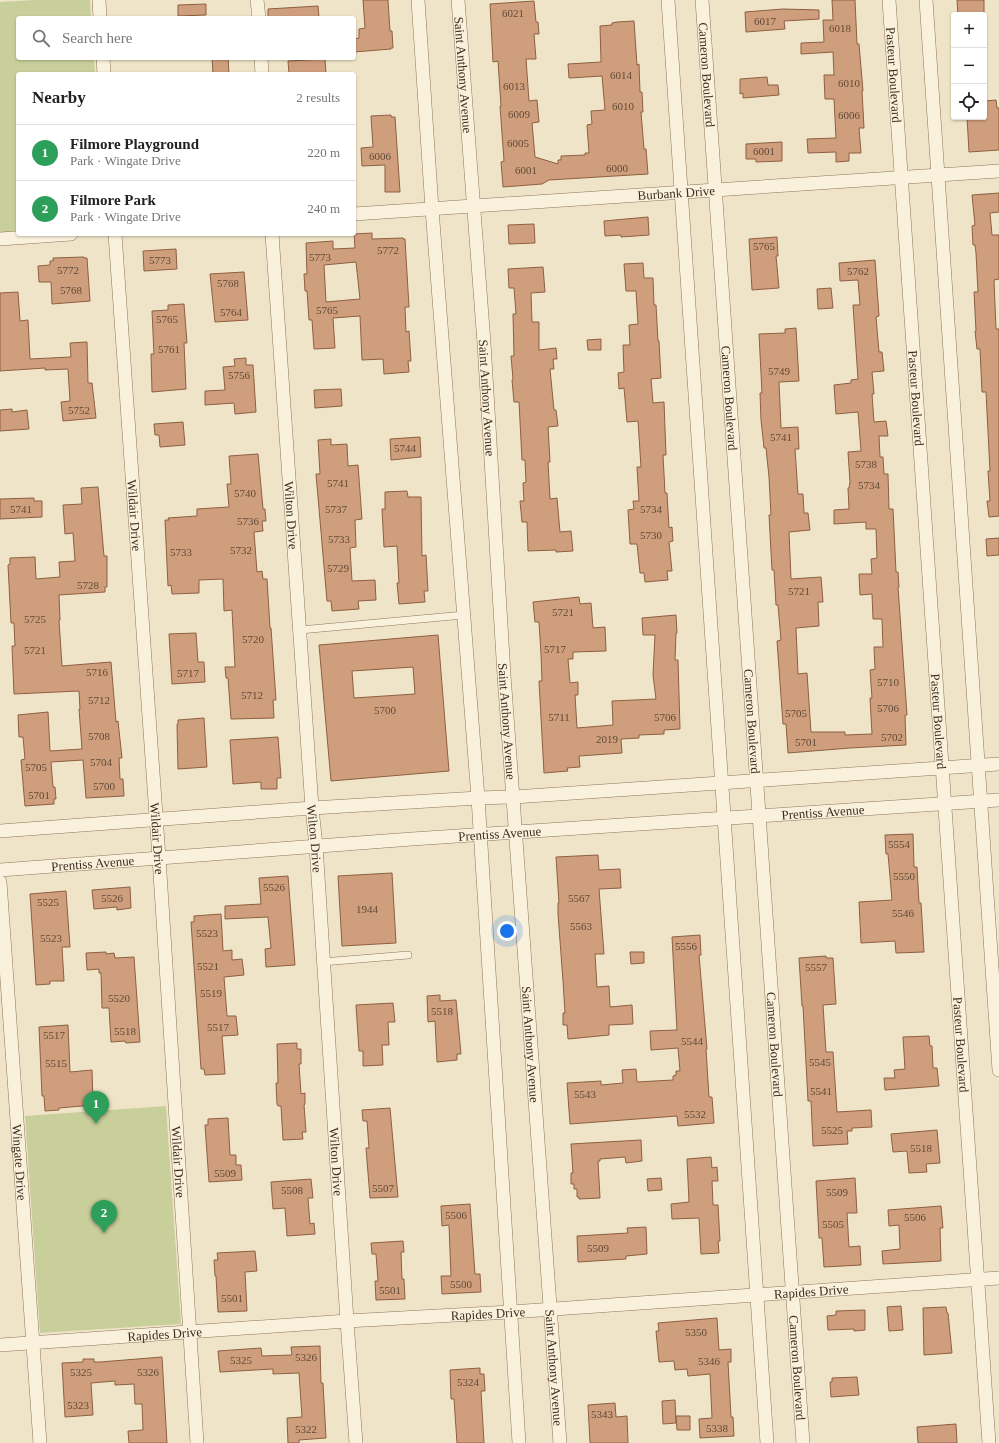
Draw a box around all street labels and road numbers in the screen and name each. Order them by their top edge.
street label: Saint Anthony Avenue [451,16,475,134]
street label: Cameron Boulevard [696,22,718,128]
street label: Pasteur Boulevard [883,27,905,124]
street label: Burbank Drive [637,183,716,203]
street label: Saint Anthony Avenue [476,339,498,457]
street label: Cameron Boulevard [718,345,741,452]
street label: Pasteur Boulevard [905,350,927,447]
street label: Wildair Drive [124,479,144,552]
street label: Wilton Drive [281,481,301,550]
street label: Saint Anthony Avenue [495,663,519,780]
street label: Cameron Boulevard [741,668,763,775]
street label: Pasteur Boulevard [928,673,949,770]
street label: Wildair Drive [147,802,167,875]
street label: Prentiss Avenue [781,802,865,822]
street label: Wilton Drive [304,804,325,873]
street label: Prentiss Avenue [458,823,542,844]
street label: Prentiss Avenue [51,853,135,874]
street label: Saint Anthony Avenue [519,986,542,1104]
street label: Cameron Boulevard [763,992,786,1098]
street label: Pasteur Boulevard [950,996,972,1093]
street label: Wingate Drive [9,1124,30,1201]
street label: Wildair Drive [168,1125,188,1199]
street label: Wilton Drive [326,1127,346,1197]
street label: Rapides Drive [773,1281,849,1302]
street label: Rapides Drive [450,1304,526,1323]
street label: Saint Anthony Avenue [542,1309,566,1427]
street label: Cameron Boulevard [786,1315,808,1421]
street label: Rapides Drive [127,1324,203,1344]

